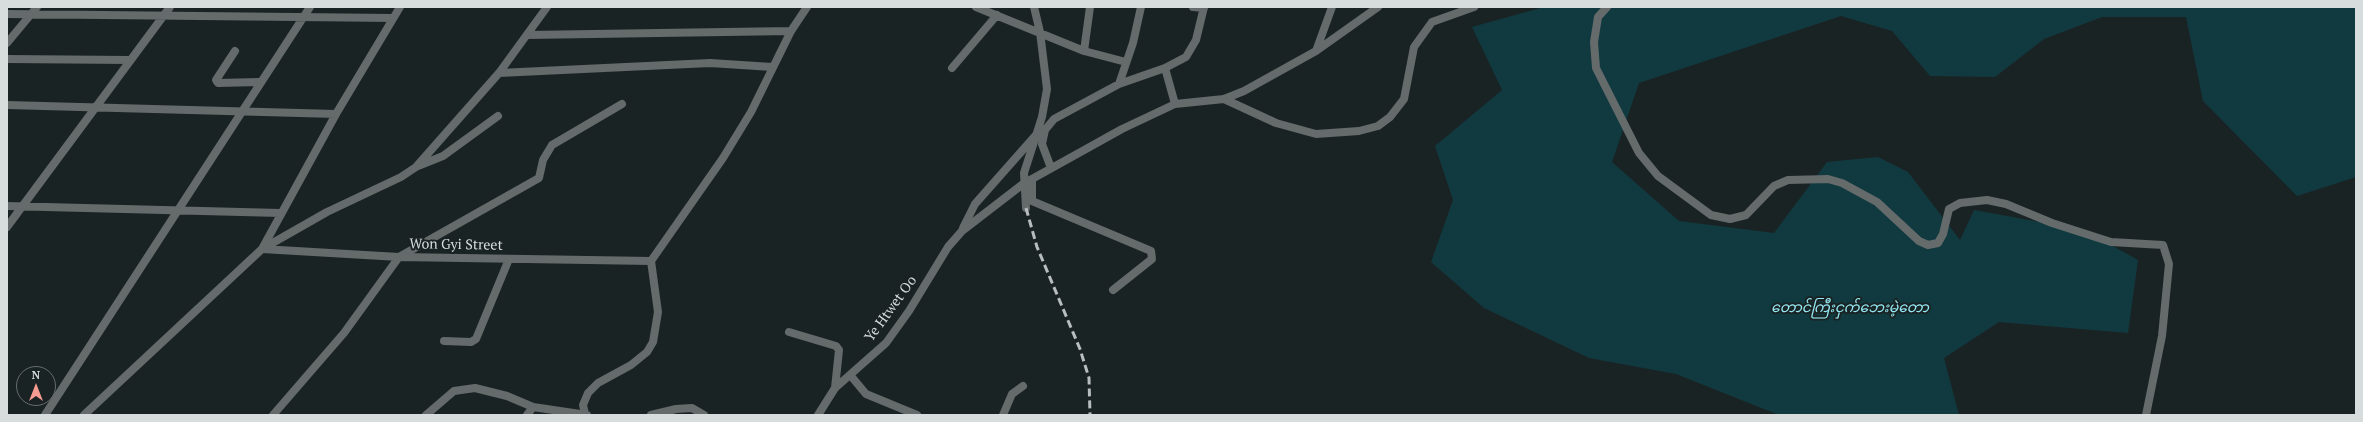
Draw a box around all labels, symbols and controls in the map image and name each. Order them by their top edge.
street label: Won Gyi Street [409,236,503,254]
street label: Ye Htwet Oo [861,273,921,345]
park label: တောင်ကြီးငှက်ဘေးမဲ့တော [1771,300,1929,316]
north arrow [16,366,56,406]
text: N [32,368,40,382]

